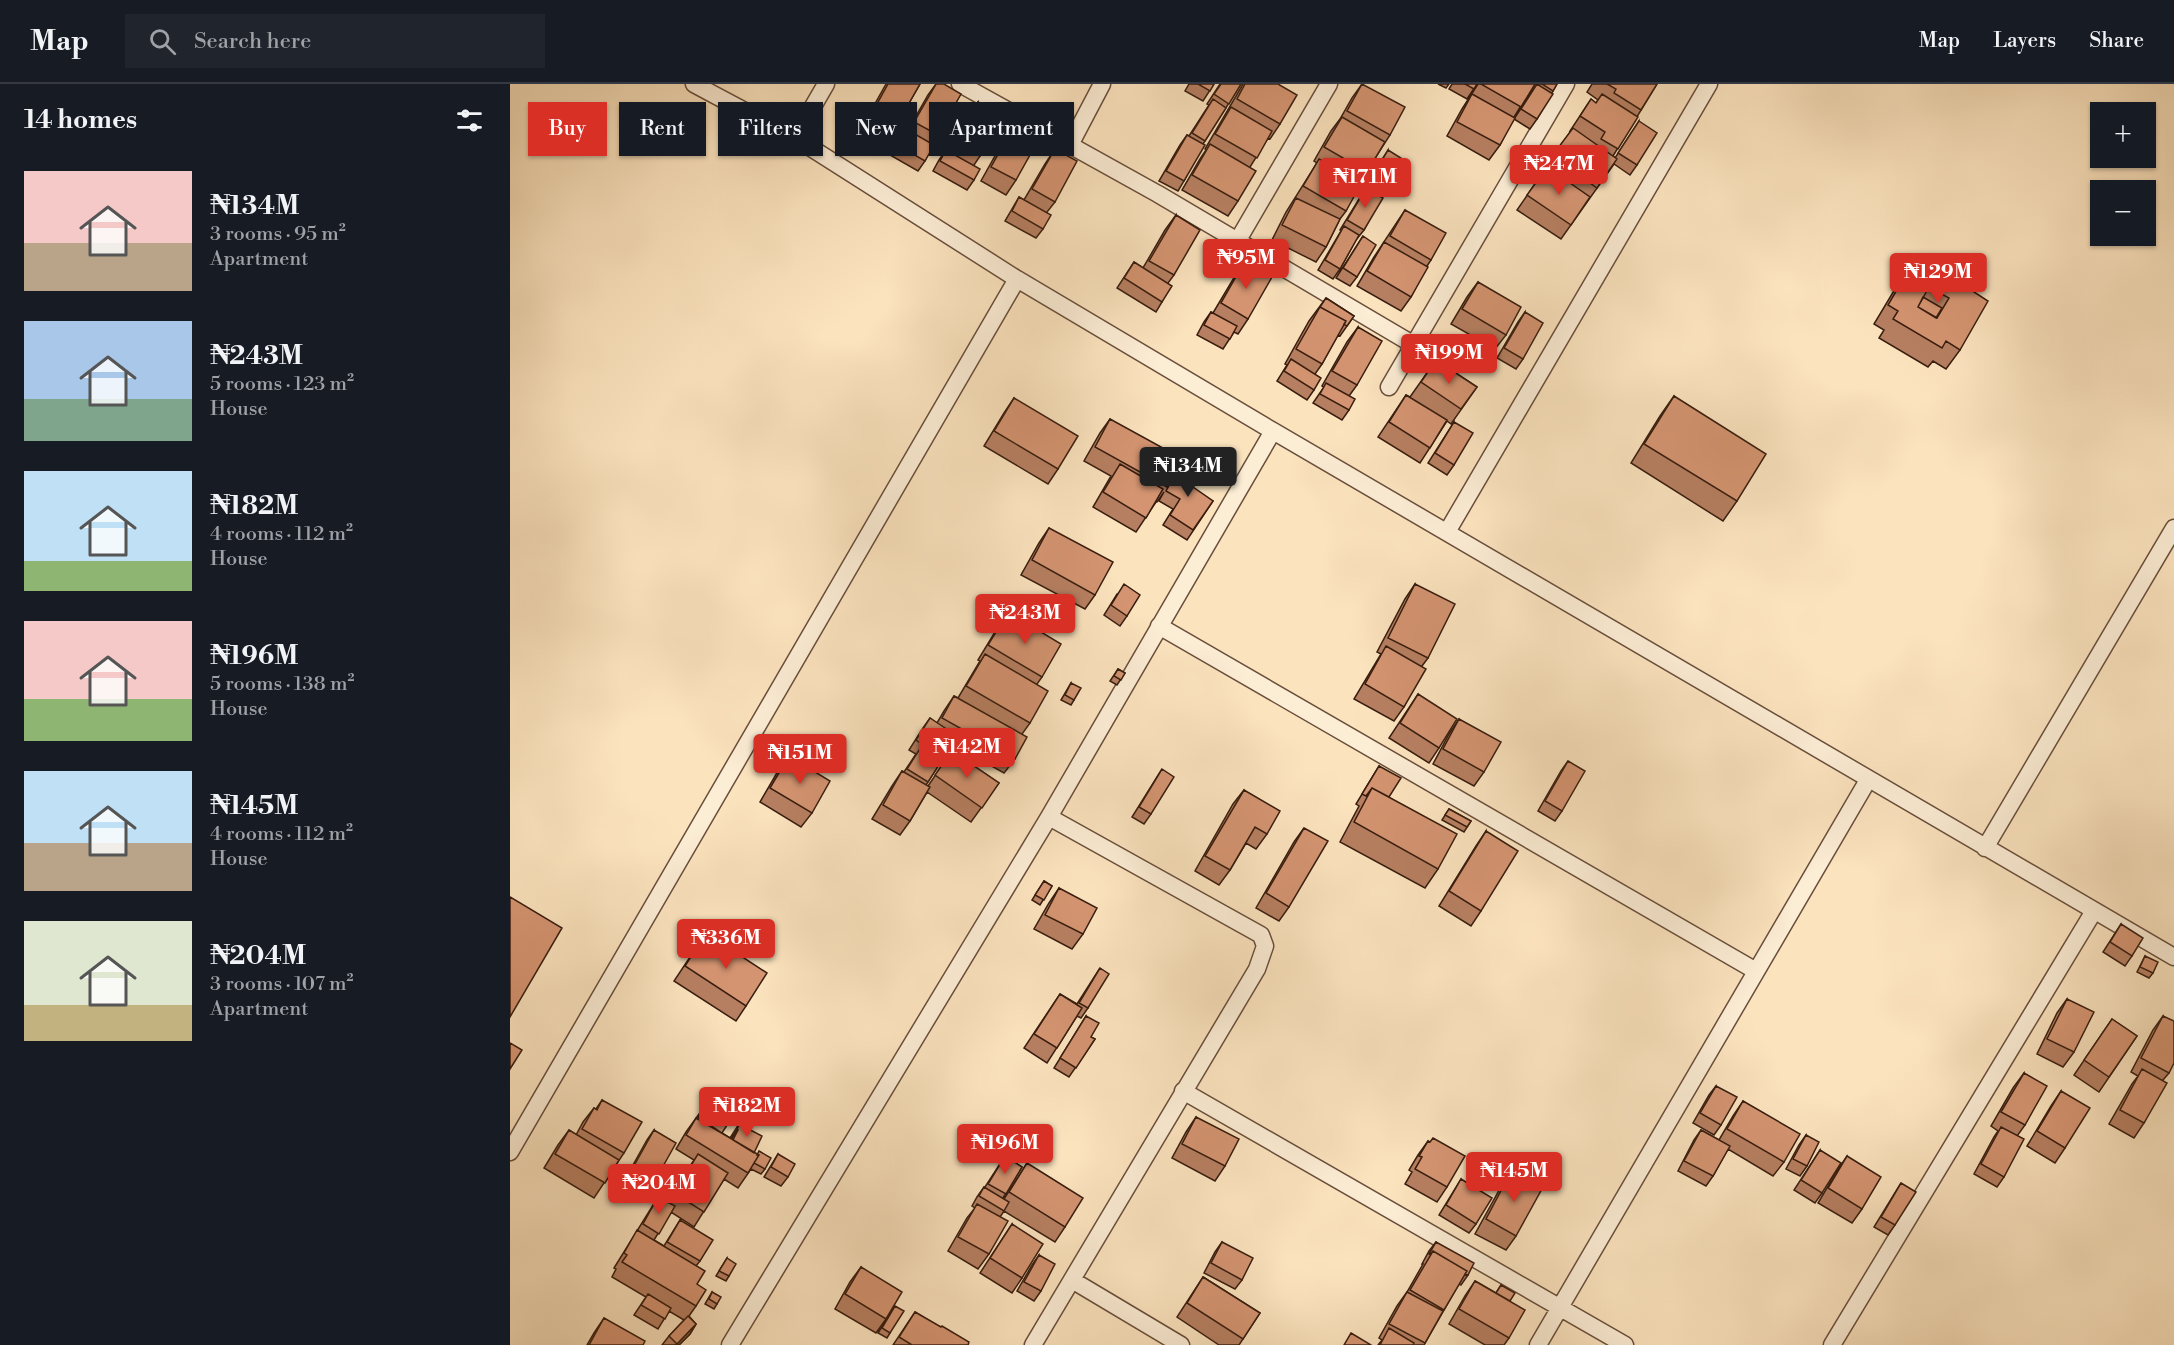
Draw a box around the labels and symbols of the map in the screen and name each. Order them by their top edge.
pin: ₦247M [1517,145,1601,196]
pin: ₦171M [1323,158,1407,209]
pin: ₦95M [1210,239,1282,290]
pin: ₦129M [1896,253,1980,304]
pin: ₦199M [1407,334,1491,385]
pin: ₦134M [1146,447,1230,498]
pin: ₦243M [983,594,1067,645]
pin: ₦142M [925,728,1009,779]
pin: ₦151M [758,734,842,785]
pin: ₦336M [684,919,768,970]
pin: ₦182M [705,1087,789,1138]
pin: ₦196M [963,1124,1047,1175]
pin: ₦145M [1472,1152,1556,1203]
pin: ₦204M [617,1164,701,1215]

